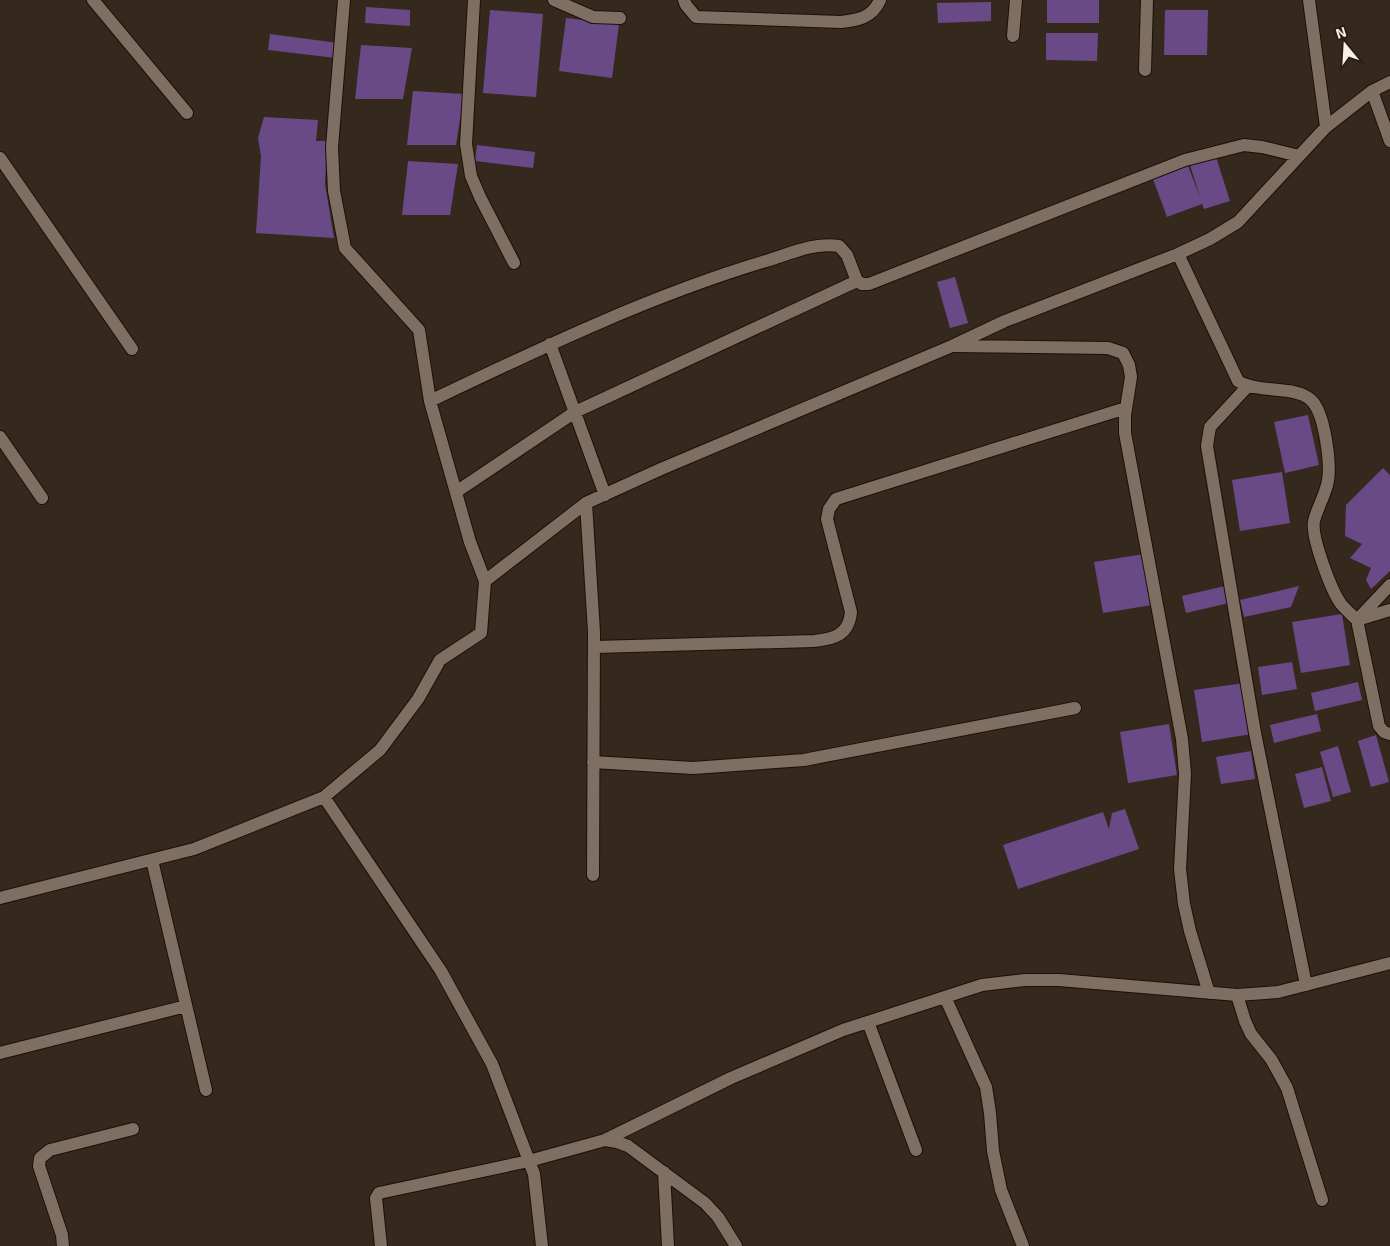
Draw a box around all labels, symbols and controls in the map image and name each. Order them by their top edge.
north arrow [1320,20,1370,70]
text: N [1333,23,1348,42]

